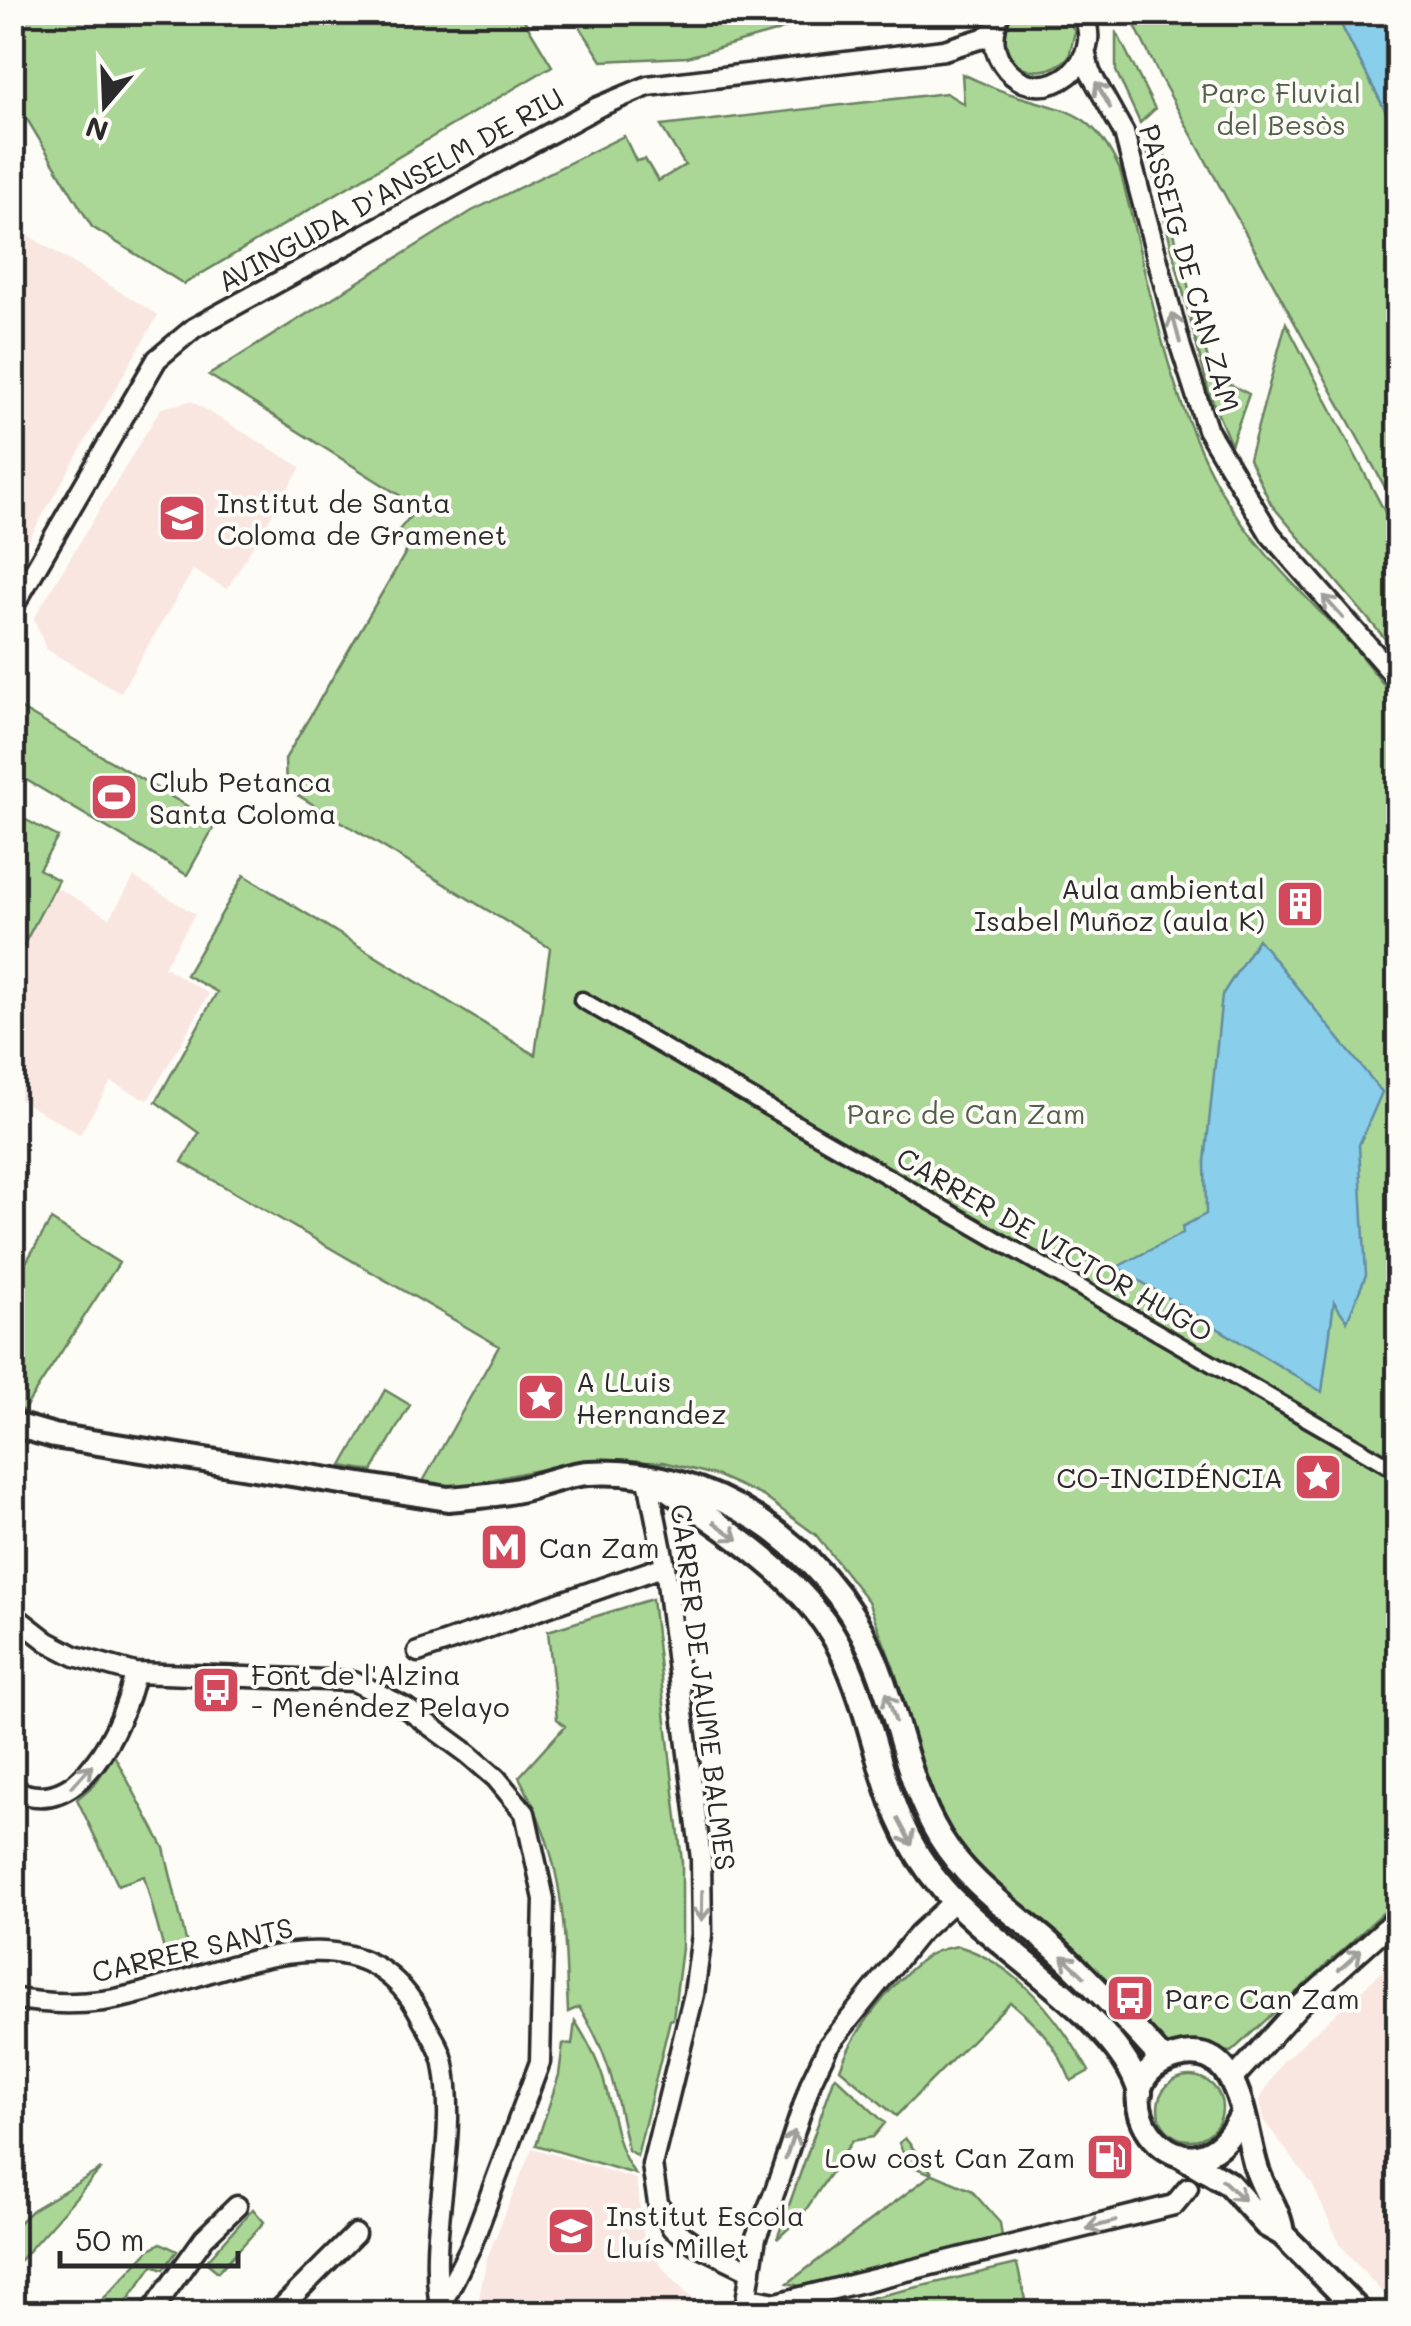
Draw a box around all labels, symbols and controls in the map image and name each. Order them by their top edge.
north arrow [55,55,155,155]
park label: Parc Fluvial del Besòs [1201,74,1361,142]
street label: AVINGUDA D'ANSELM DE RIU [211,79,569,299]
one-way arrow [1092,80,1112,110]
text: N [81,109,112,150]
street label: PASSEIG DE CAN ZAM [1132,120,1248,416]
one-way arrow [1165,313,1184,344]
place label: Institut de Santa Coloma de Gramenet [217,484,507,552]
school or university icon: Institut de Santa Coloma de Gramenet [156,492,208,544]
one-way arrow [1322,595,1345,620]
place label: Club Petanca Santa Coloma [149,763,336,831]
sports icon: Club Petanca Santa Coloma [88,771,140,823]
place label: Aula ambiental Isabel Muñoz (aula K) [974,870,1265,938]
building icon: Aula ambiental Isabel Muñoz (aula K) [1274,878,1326,930]
park label: Parc de Can Zam [847,1095,1085,1131]
street label: CARRER DE VICTOR HUGO [891,1139,1219,1349]
place label: A LLuis Hernandez [576,1363,726,1431]
place icon: A LLuis Hernandez [515,1371,567,1423]
place icon: CO-INCIDÉNCIA [1292,1451,1344,1503]
place label: CO-INCIDÉNCIA [1056,1459,1283,1495]
street label: CARRER DE JAUME BALMES [664,1502,744,1872]
one-way arrow [712,1520,739,1541]
metro station icon: Can Zam [478,1521,530,1573]
place label: Can Zam [539,1529,660,1565]
place label: Font de l'Alzina - Menéndez Pelayo [251,1656,510,1724]
bus stop icon: Font de l'Alzina - Menéndez Pelayo [190,1664,242,1716]
one-way arrow [881,1692,899,1724]
one-way arrow [70,1764,94,1788]
one-way arrow [896,1816,916,1846]
one-way arrow [692,1890,712,1922]
street label: CARRER SANTS [88,1908,296,1990]
one-way arrow [1337,1949,1362,1972]
one-way arrow [1061,1954,1085,1978]
bus stop icon: Parc Can Zam [1104,1972,1156,2024]
place label: Parc Can Zam [1165,1980,1360,2016]
one-way arrow [782,2130,800,2162]
fuel station icon: Low cost Can Zam [1084,2131,1136,2183]
place label: Low cost Can Zam [825,2139,1075,2175]
one-way arrow [1220,2178,1244,2202]
place label: Institut Escola Lluís Millet [606,2197,804,2265]
school or university icon: Institut Escola Lluís Millet [545,2205,597,2257]
scale bar [60,2206,238,2268]
one-way arrow [1086,2216,1117,2235]
text: 50 m [75,2219,145,2259]

